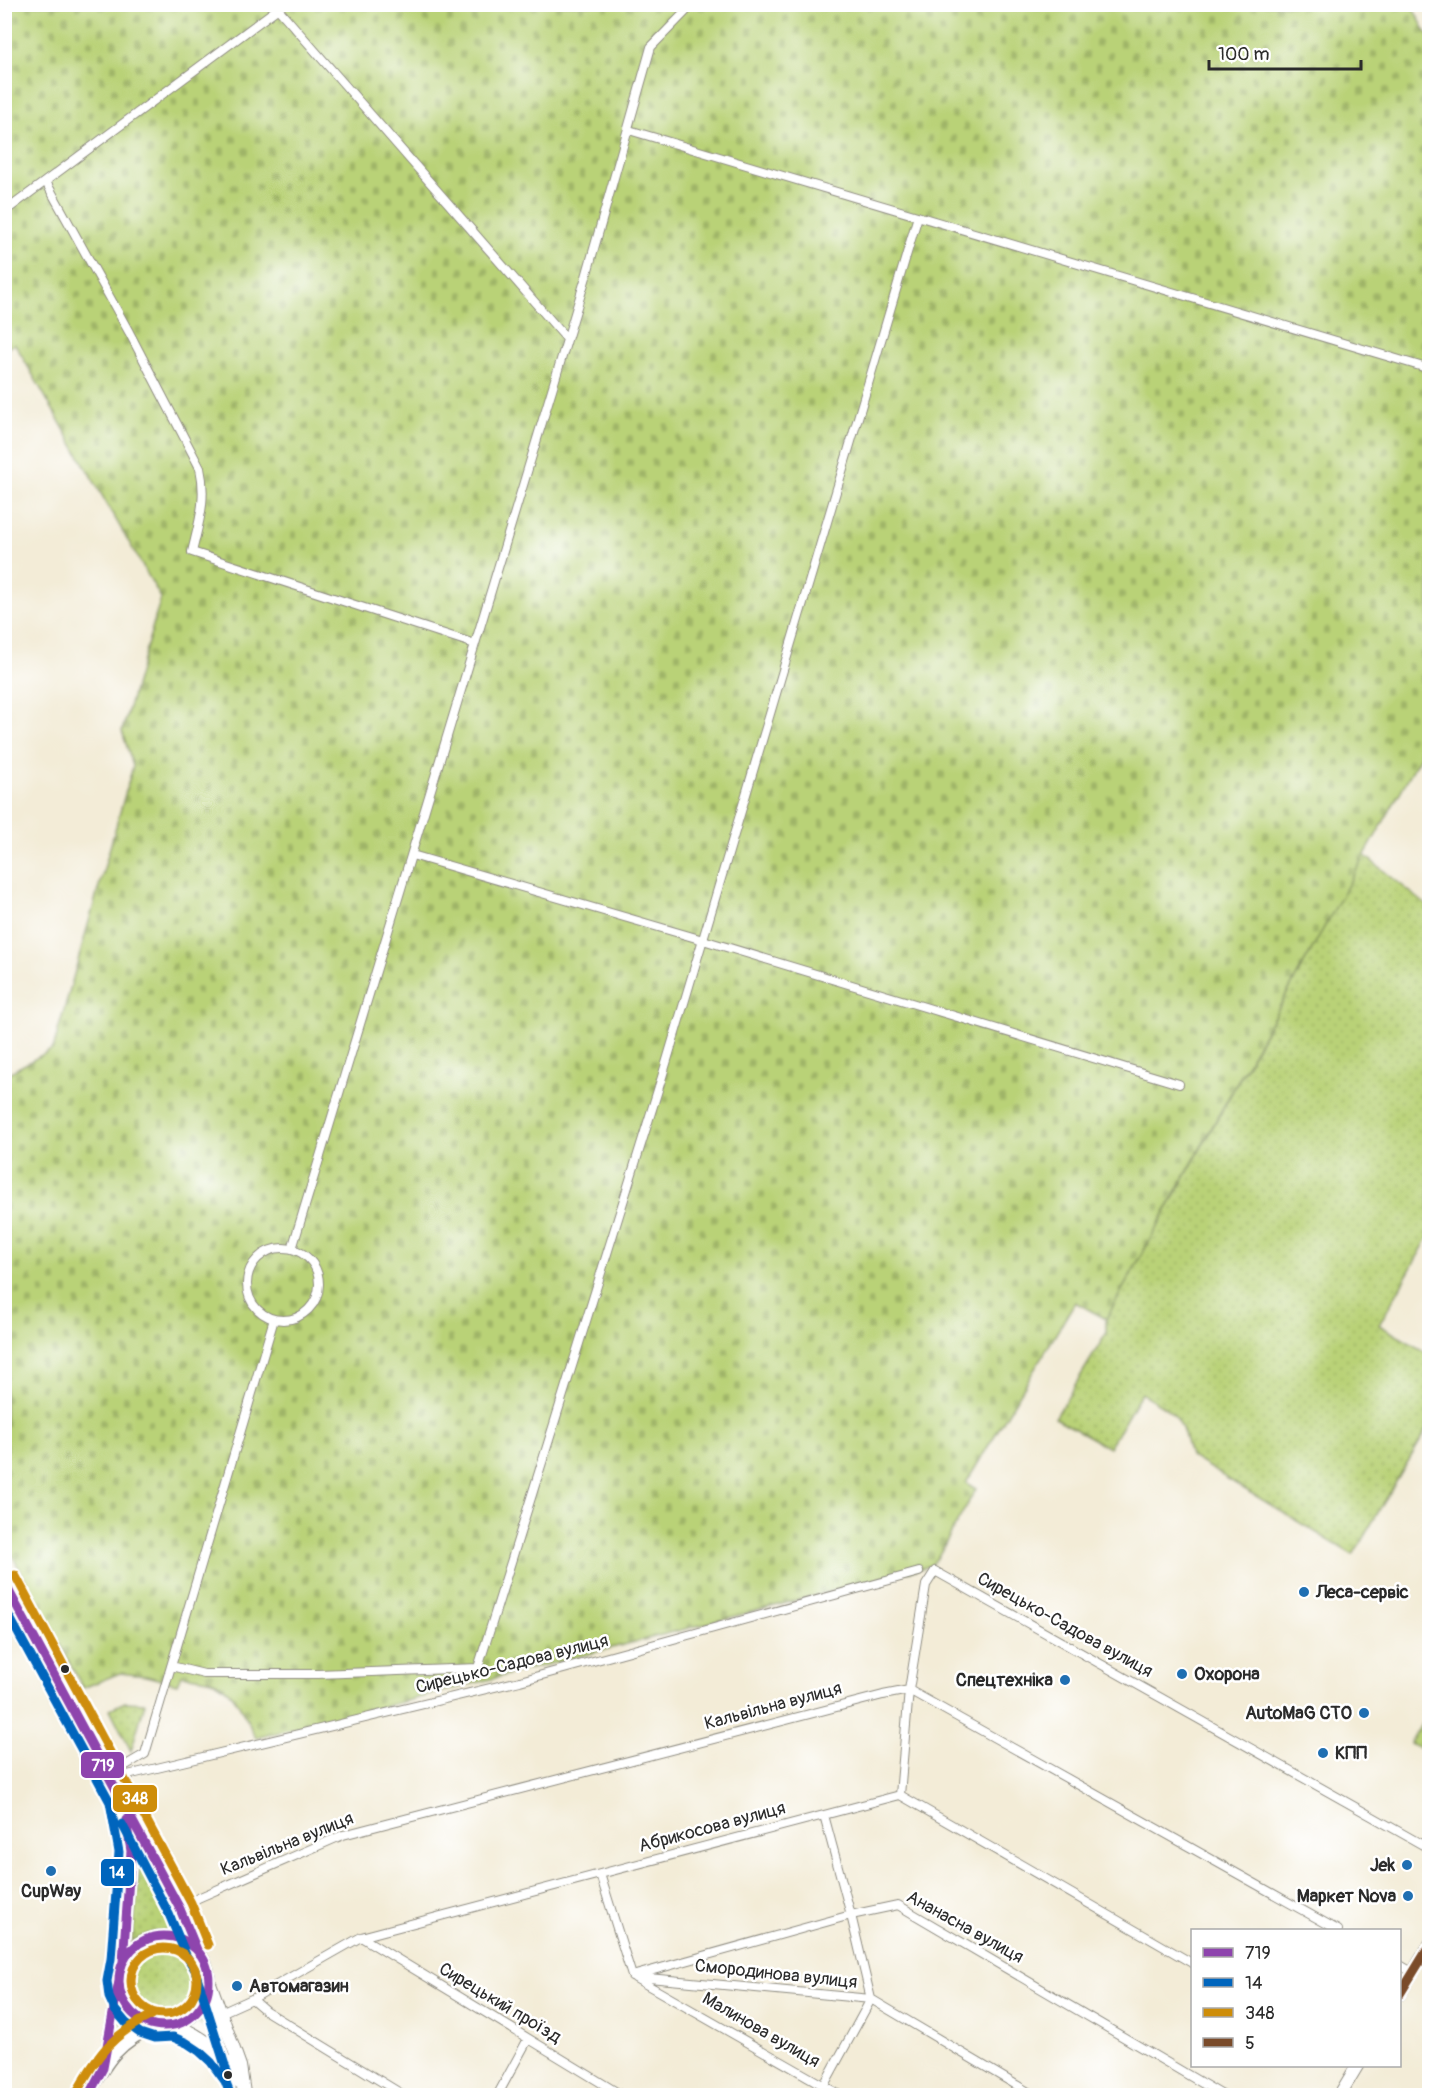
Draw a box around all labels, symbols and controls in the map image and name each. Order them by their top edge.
scale bar [1209,33,1360,71]
text: 100 m [1218,43,1270,66]
street label: Сирецько-Садова вулиця [973,1567,1157,1683]
place label: Леса-сервіс [1315,1581,1409,1604]
marker: Леса-сервіс [1297,1585,1311,1599]
street label: Сирецько-Садова вулиця [413,1629,611,1699]
unlabelled marker [59,1663,71,1675]
place label: Охорона [1194,1663,1260,1686]
marker: Охорона [1175,1667,1189,1681]
place label: Спецтехніка [956,1669,1054,1692]
marker: Спецтехніка [1058,1673,1072,1687]
street label: Кальвільна вулиця [702,1677,844,1735]
place label: AutoMaG СТО [1245,1702,1353,1725]
marker: AutoMaG СТО [1357,1706,1371,1720]
place label: КПП [1335,1742,1367,1765]
marker: КПП [1316,1746,1330,1760]
line badge: 719 [80,1751,125,1779]
text: 719 [92,1756,114,1776]
line badge: 348 [112,1784,158,1813]
text: 348 [122,1789,148,1809]
street label: Абрикосова вулиця [636,1796,788,1858]
street label: Кальвільна вулиця [217,1807,357,1881]
place label: Jek [1370,1854,1395,1877]
line badge: 14 [100,1858,135,1887]
marker: Jek [1400,1858,1414,1872]
text: 14 [109,1863,125,1883]
marker: CupWay [44,1864,58,1878]
place label: CupWay [21,1880,81,1903]
street label: Ананасна вулиця [902,1885,1028,1969]
place label: Маркет Nova [1297,1885,1397,1908]
marker: Маркет Nova [1401,1889,1415,1903]
legend [1191,1929,1401,2067]
text: 719 [1245,1942,1271,1965]
street label: Смородинова вулиця [694,1954,858,1994]
street label: Сирецький проїзд [435,1957,566,2049]
text: 14 [1245,1972,1263,1995]
place label: Автомагазин [249,1975,349,1998]
marker: Автомагазин [230,1979,244,1993]
street label: Малинова вулиця [698,1987,824,2073]
text: 348 [1245,2002,1275,2025]
text: 5 [1245,2032,1255,2055]
unlabelled marker [222,2069,234,2081]

